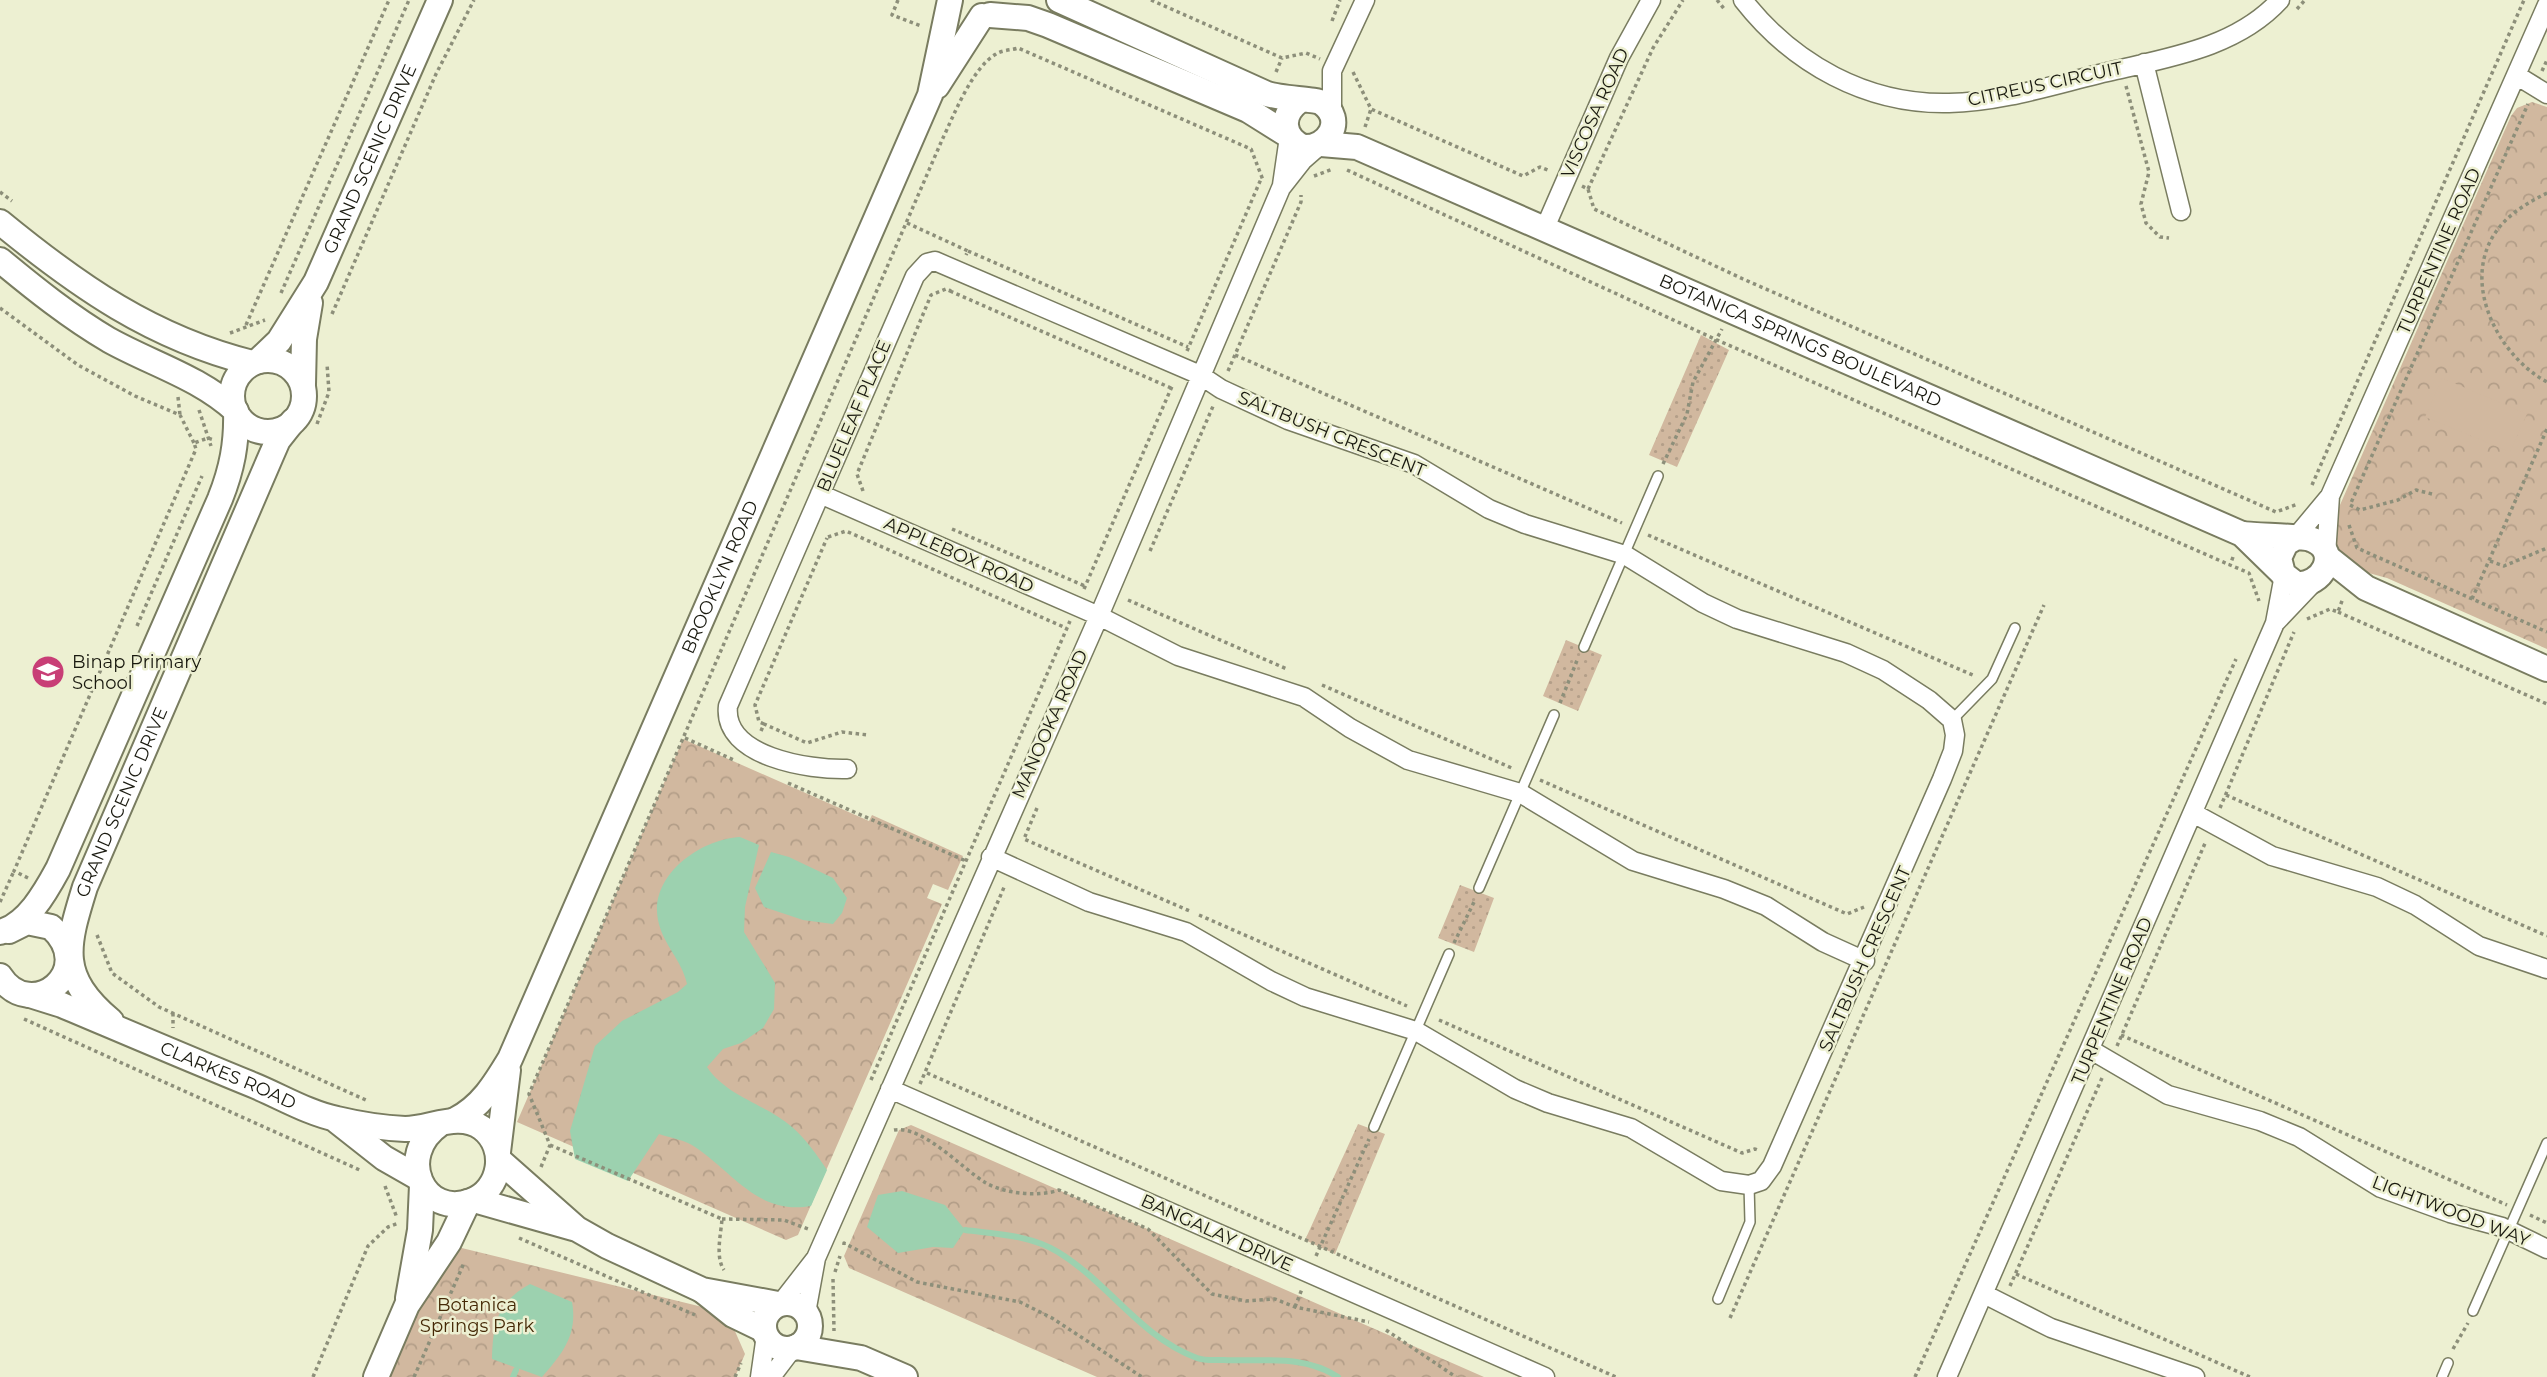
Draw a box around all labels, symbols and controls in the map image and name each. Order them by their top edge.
street label: VISCOSA ROAD [1556,44,1634,182]
street label: CITREUS CIRCUIT [1966,57,2125,111]
street label: GRAND SCENIC DRIVE [319,61,421,257]
street label: TURPENTINE ROAD [2392,164,2486,338]
street label: BOTANICA SPRINGS BOULEVARD [1656,269,1945,412]
street label: BLUELEAF PLACE [812,337,896,495]
street label: SALTBUSH CRESCENT [1235,386,1430,482]
street label: BROOKLYN ROAD [677,497,763,657]
street label: APPLEBOX ROAD [881,512,1037,598]
street label: MANOOKA ROAD [1007,646,1093,802]
place label: Binap Primary School [72,651,201,694]
school or university icon: Binap Primary School [29,653,67,691]
street label: GRAND SCENIC DRIVE [71,704,172,900]
street label: SALTBUSH CRESCENT [1814,862,1916,1055]
street label: TURPENTINE ROAD [2067,914,2157,1088]
street label: CLARKES ROAD [157,1037,300,1114]
street label: LIGHTWOOD WAY [2369,1171,2533,1251]
street label: BANGALAY DRIVE [1138,1190,1296,1276]
park label: Botanica Springs Park [420,1294,534,1337]

